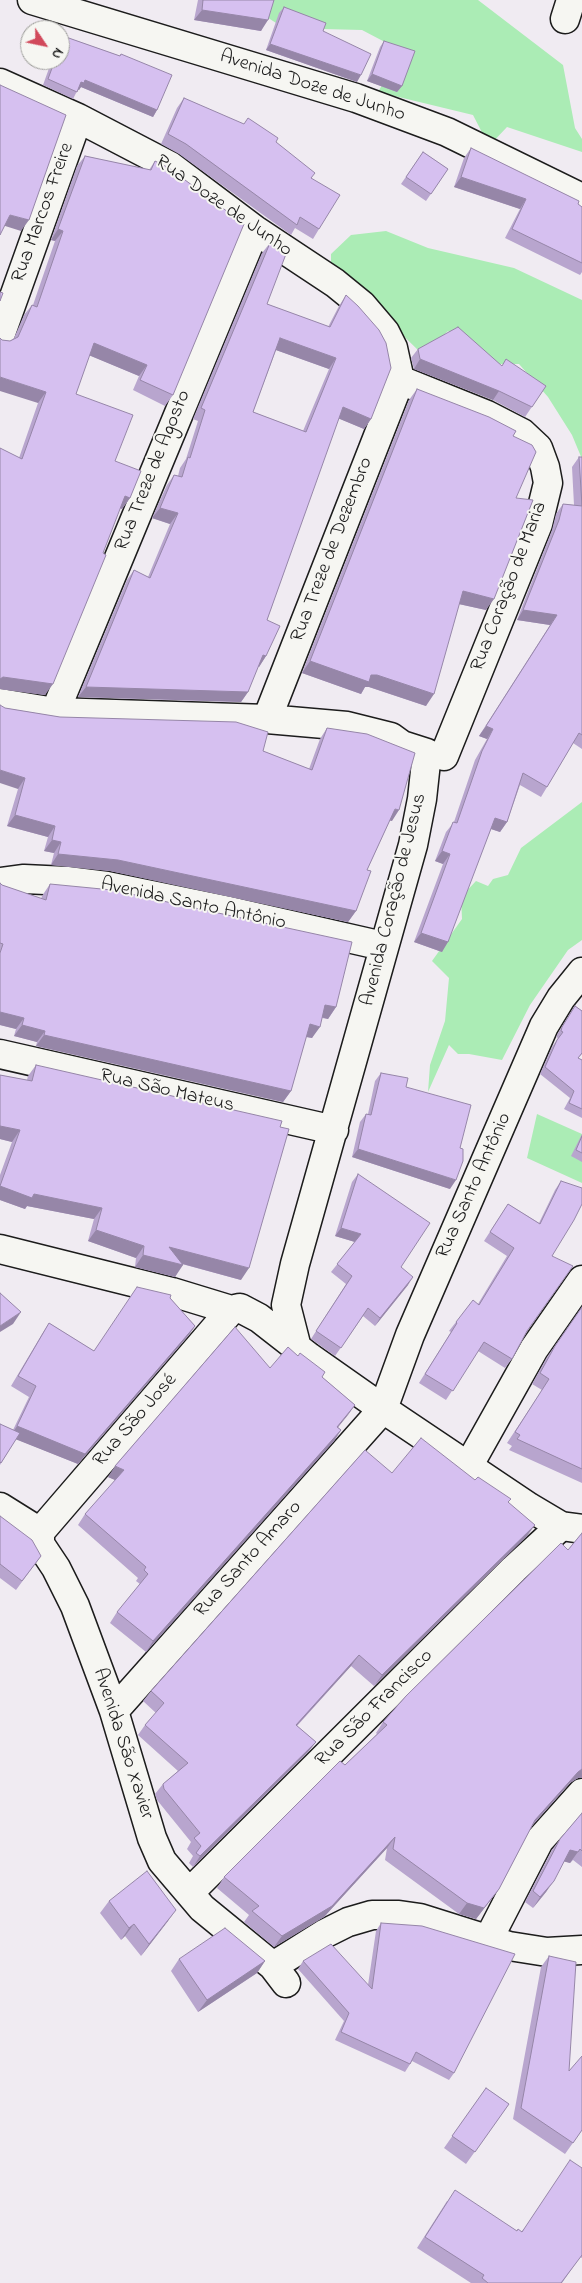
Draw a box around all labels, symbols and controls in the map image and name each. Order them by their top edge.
north arrow [20,20,70,70]
text: N [46,43,68,63]
street label: Avenida Doze de Junho [216,46,408,128]
street label: Rua Marcos Freire [8,140,80,286]
street label: Rua Doze de Junho [150,151,296,263]
street label: Rua Treze de Agosto [111,387,197,555]
street label: Rua Treze de Dezembro [287,454,379,646]
street label: Rua Coração de Maria [467,499,553,675]
street label: Avenida Coração de Jesus [357,791,433,1009]
street label: Avenida Santo Antônio [98,874,288,936]
street label: Rua São Mateus [98,1065,236,1119]
street label: Rua Santo Antônio [432,1109,518,1263]
street label: Rua São José [89,1369,183,1473]
street label: Rua Santo Amaro [190,1497,308,1623]
street label: Rua São Francisco [311,1645,439,1773]
street label: Avenida São Xavier [86,1666,158,1822]

